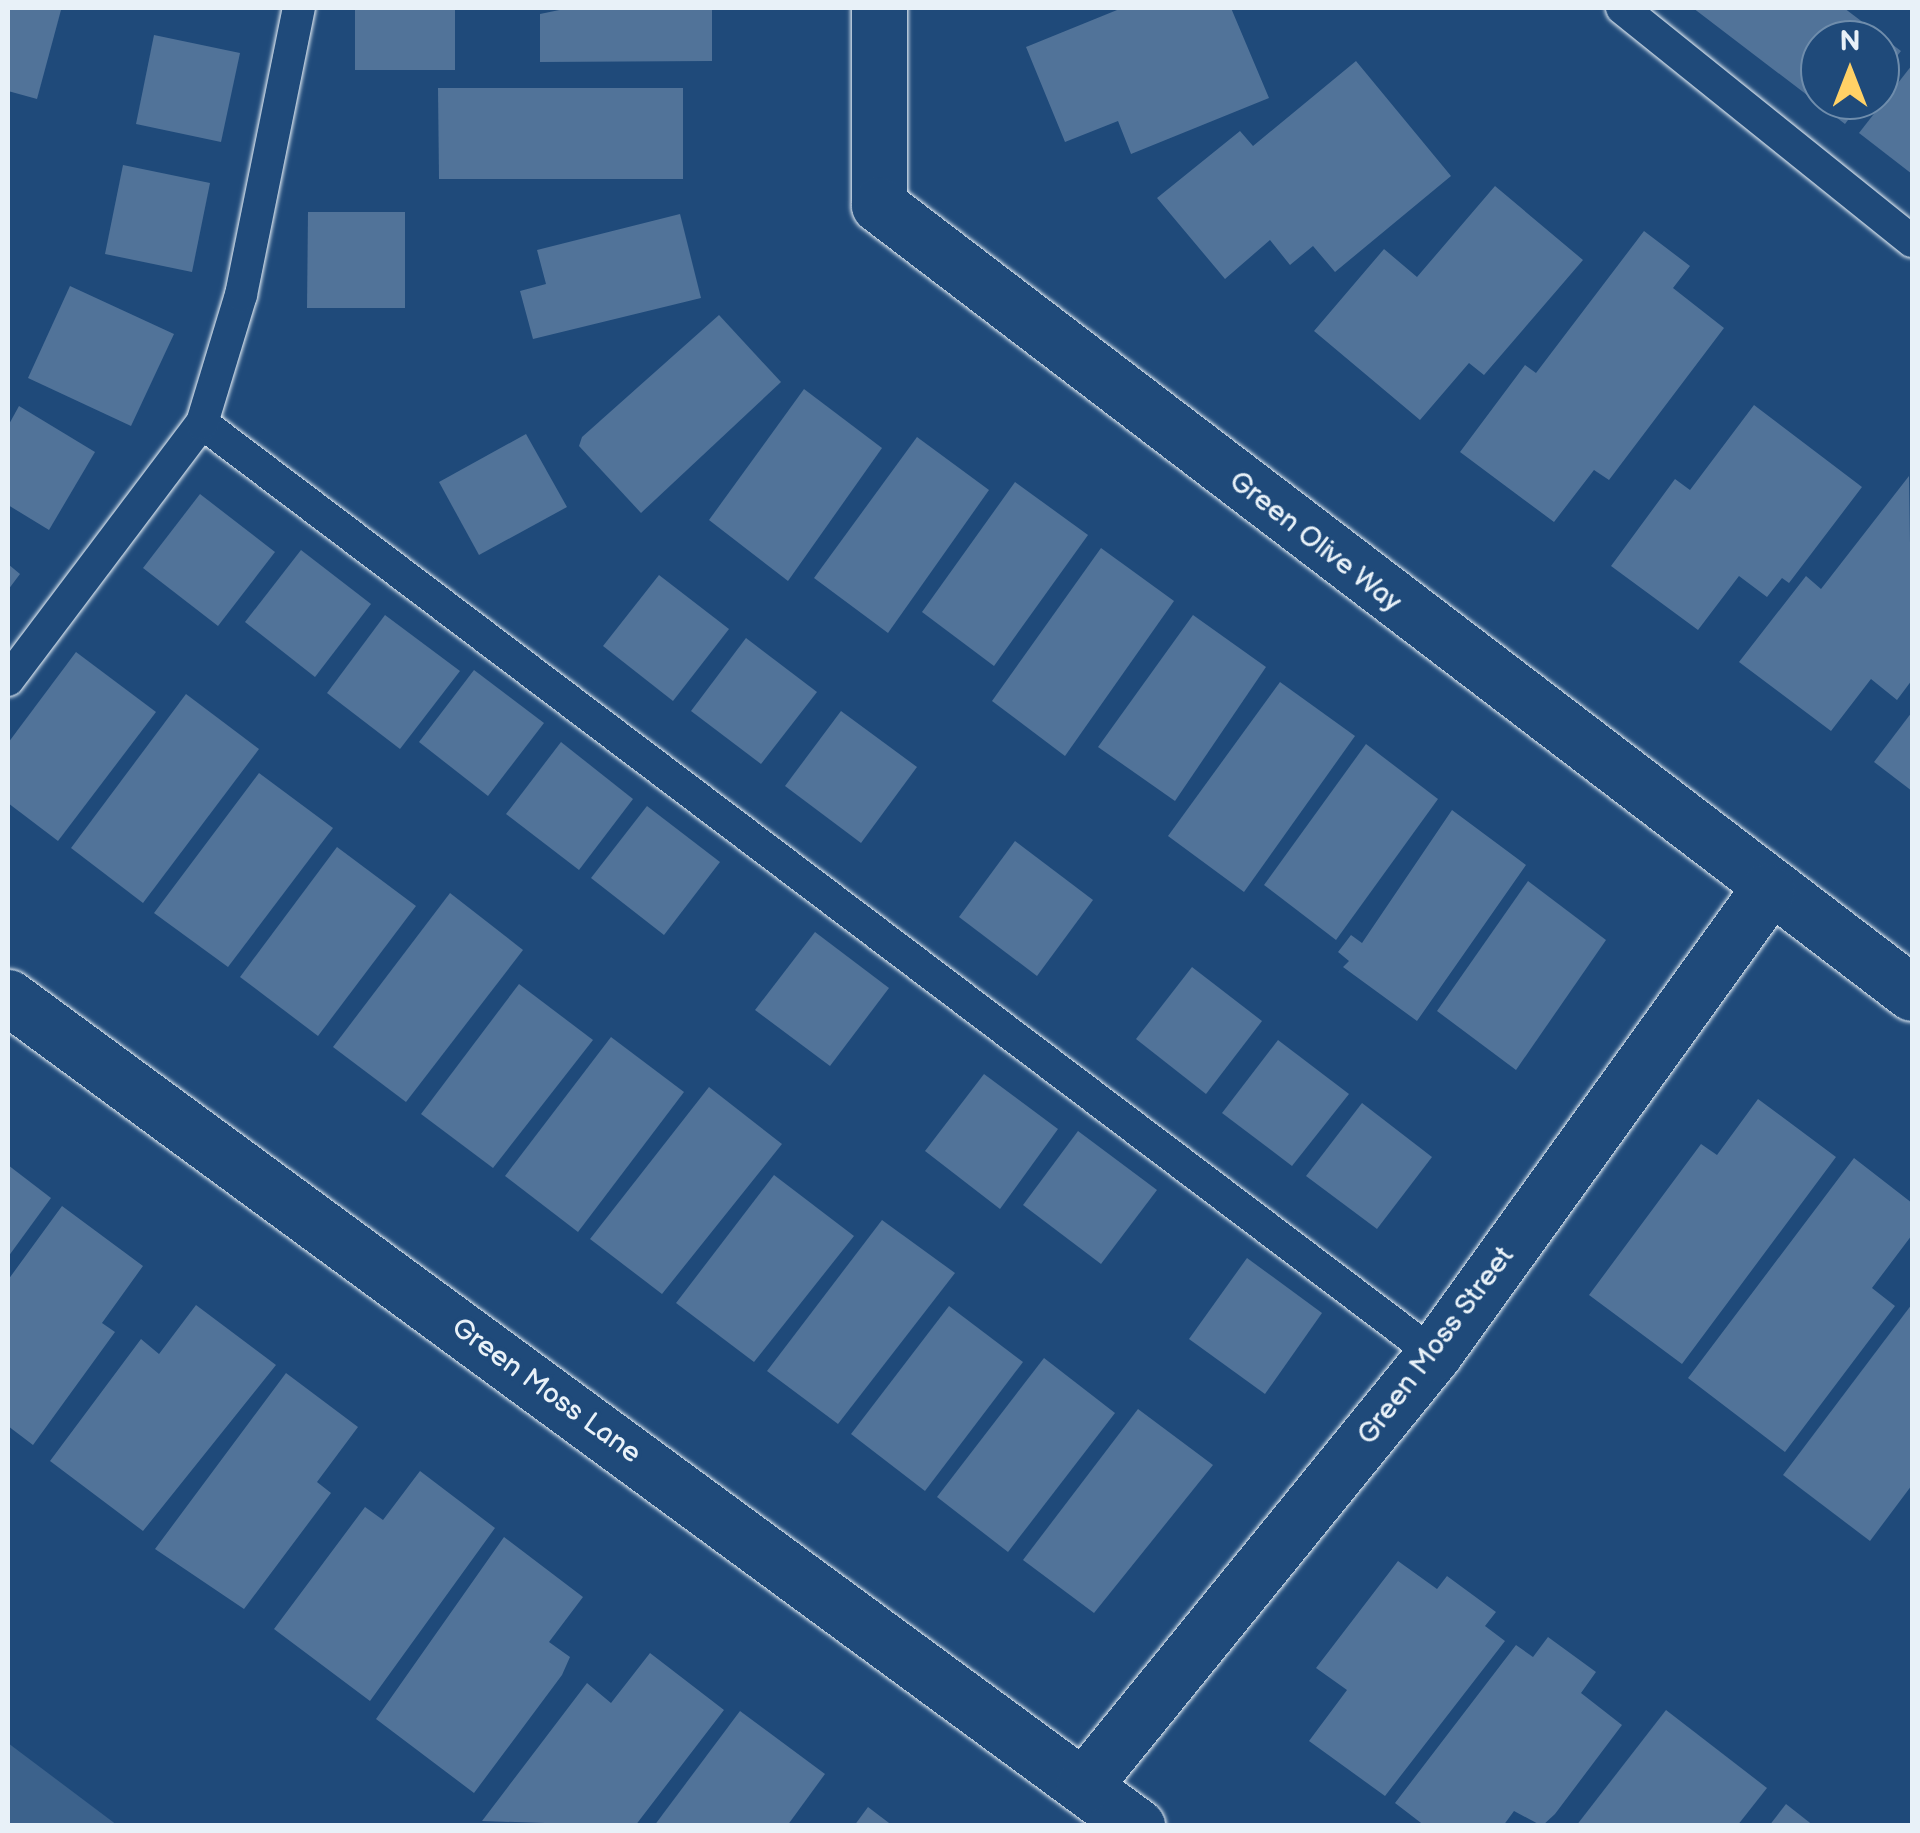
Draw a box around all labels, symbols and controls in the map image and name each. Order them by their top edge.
north arrow [1800,20,1900,120]
text: N [1839,25,1861,58]
street label: Green Olive Way [1222,464,1408,620]
street label: Green Moss Street [1351,1240,1521,1452]
street label: Green Moss Lane [445,1311,647,1471]

